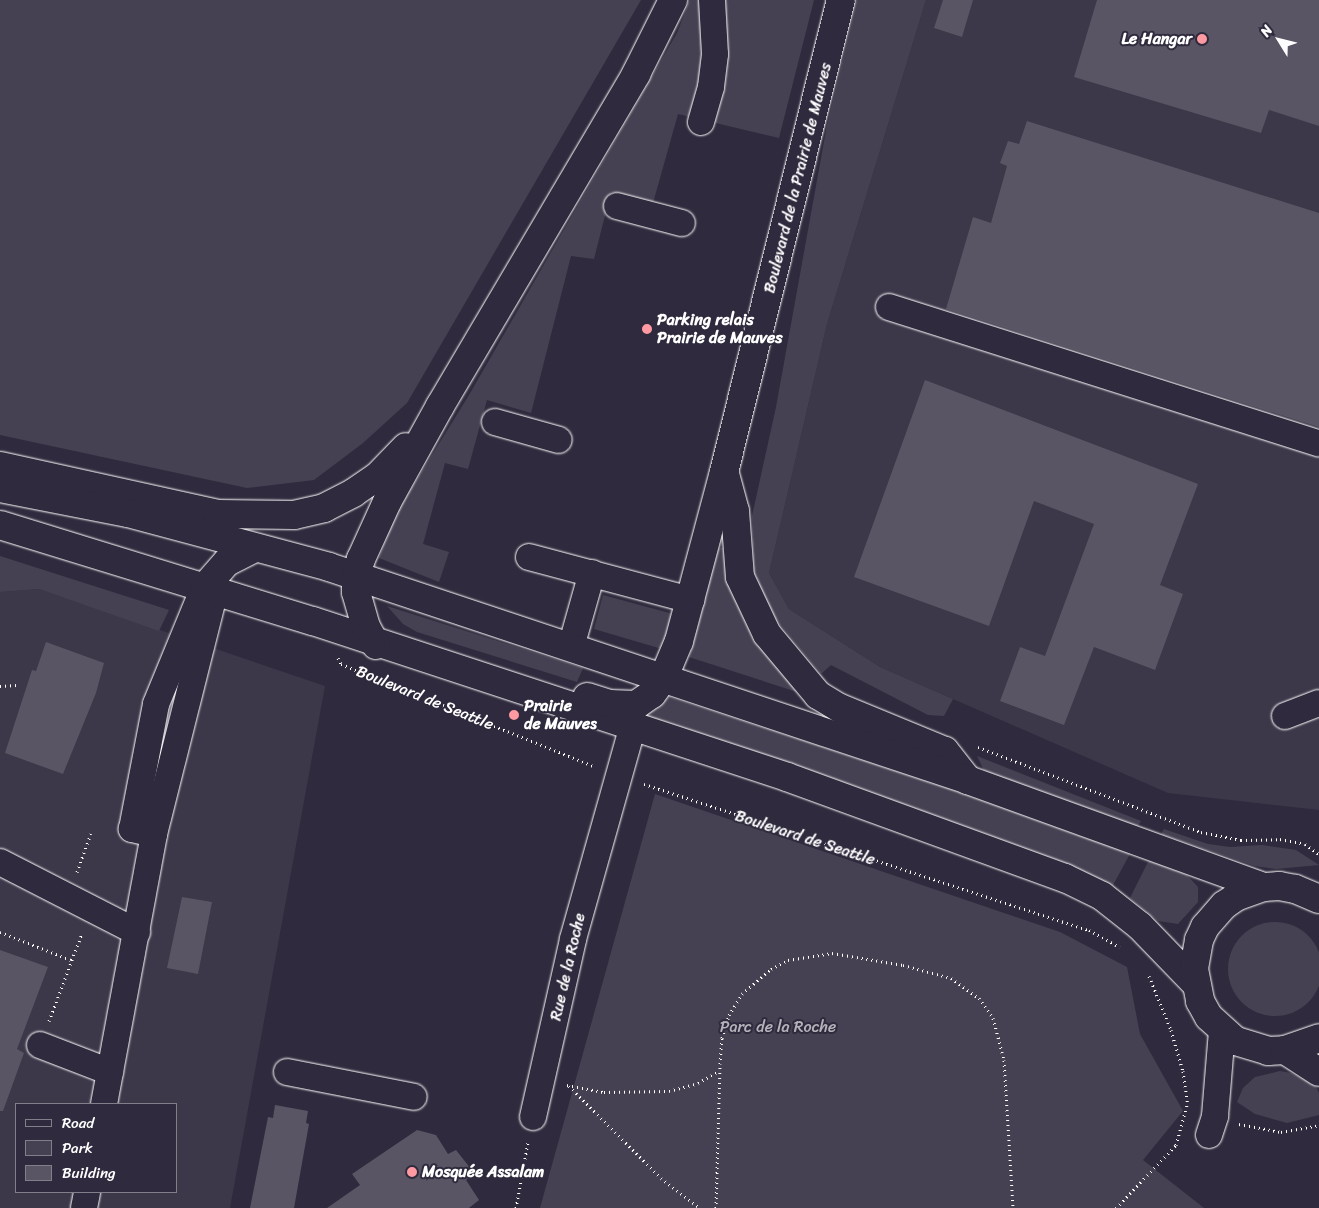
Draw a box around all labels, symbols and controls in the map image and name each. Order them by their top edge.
north arrow [1254,15,1304,65]
text: N [1253,20,1279,42]
place label: Le Hangar [1122,29,1192,49]
marker: Le Hangar [1196,33,1208,45]
street label: Boulevard de la Prairie de Mauves [760,61,836,295]
place label: Parking relais Prairie de Mauves [657,310,782,348]
marker: Parking relais Prairie de Mauves [641,323,653,335]
street label: Boulevard de Seattle [354,662,496,734]
place label: Prairie de Mauves [524,696,597,734]
marker: Prairie de Mauves [508,709,520,721]
street label: Boulevard de Seattle [732,806,878,870]
street label: Rue de la Roche [546,911,590,1023]
park label: Parc de la Roche [720,1017,836,1037]
legend [15,1103,178,1193]
text: Road [62,1110,94,1136]
text: Park [62,1135,93,1161]
text: Building [62,1160,116,1186]
place label: Mosquée Assalam [422,1162,545,1182]
marker: Mosquée Assalam [406,1166,418,1178]

